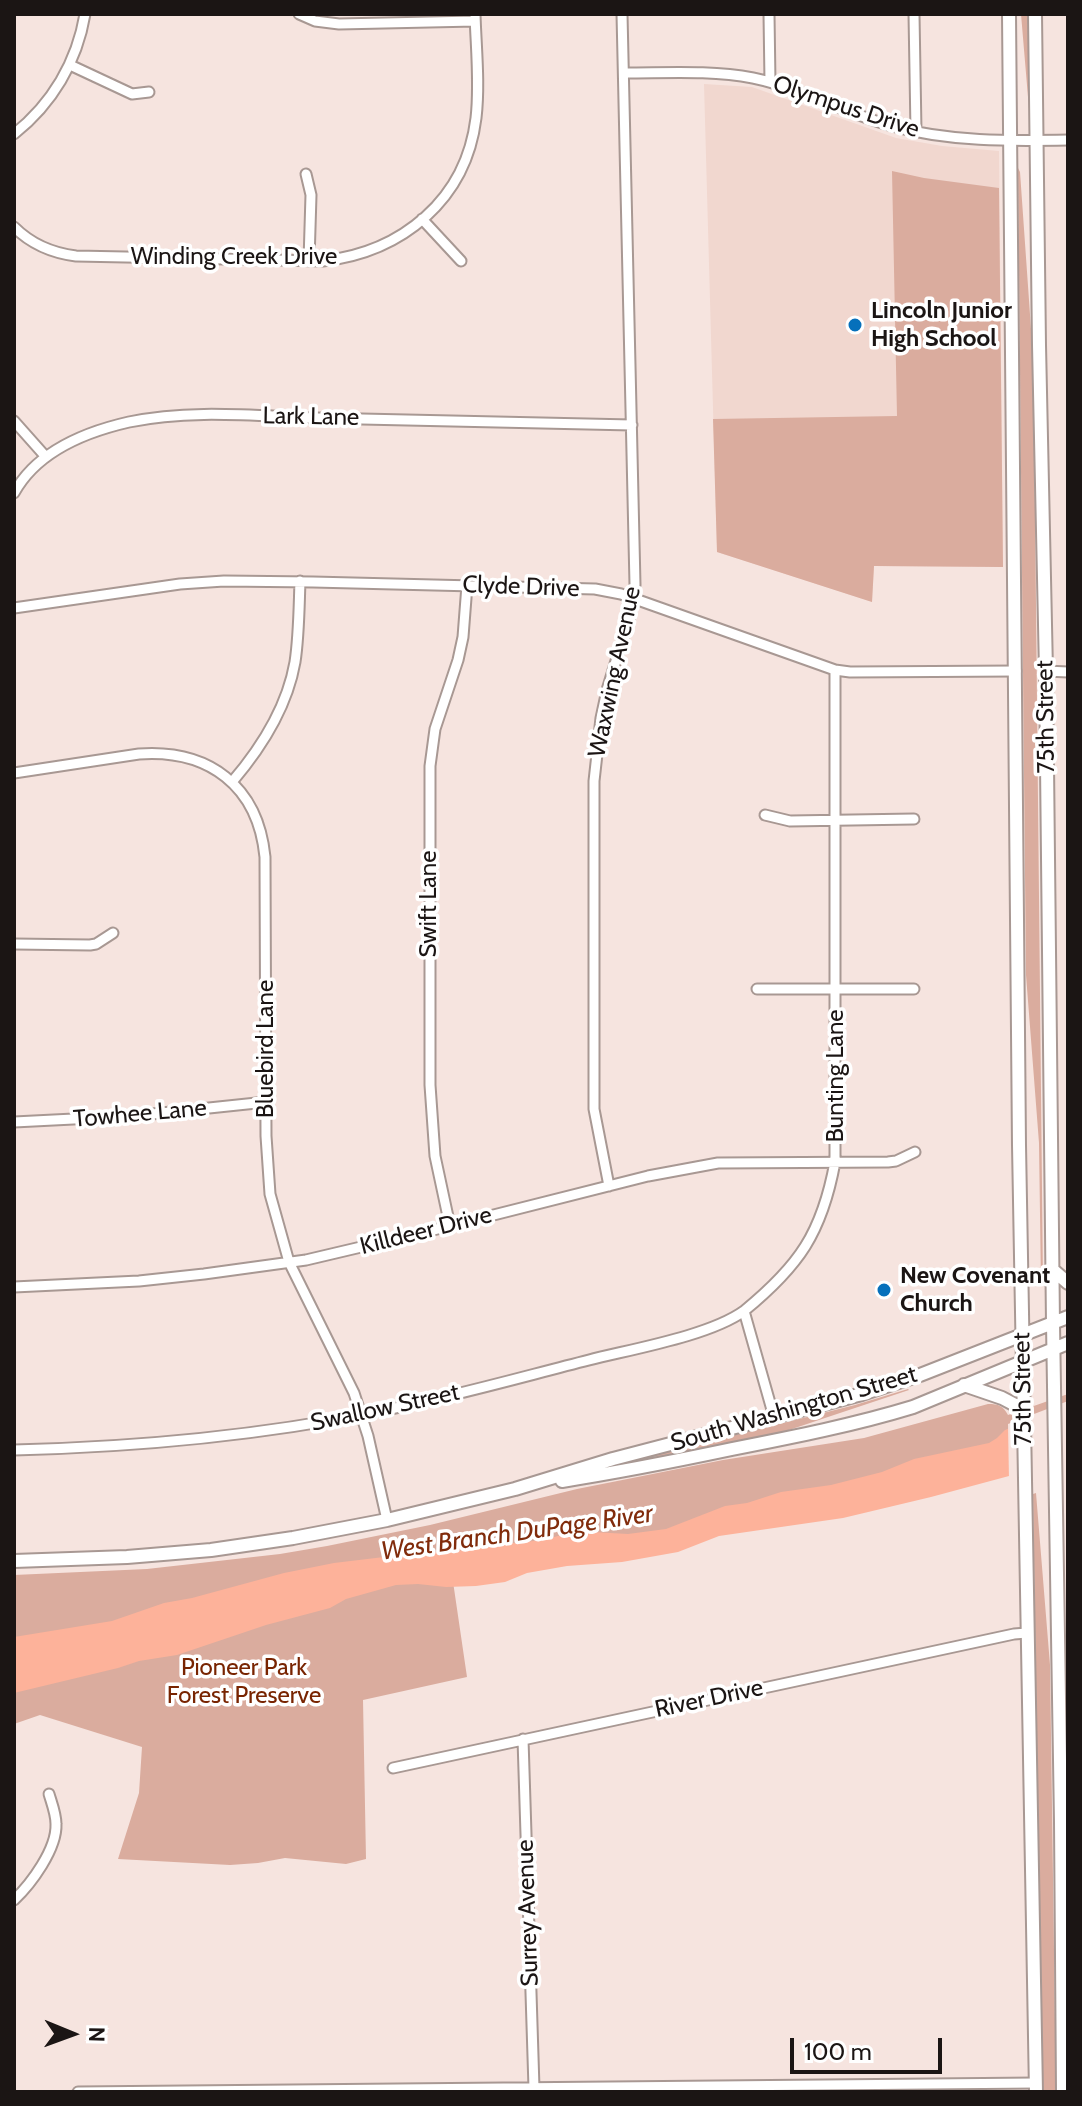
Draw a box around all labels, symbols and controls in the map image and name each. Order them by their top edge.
street label: Olympus Drive [769,70,923,144]
street label: Winding Creek Drive [131,243,337,271]
place label: Lincoln Junior High School [871,297,1012,353]
marker: Lincoln Junior High School [846,316,864,334]
street label: Lark Lane [262,402,360,432]
street label: Clyde Drive [462,571,580,603]
street label: Waxwing Avenue [583,584,647,760]
street label: 75th Street [1031,660,1061,774]
street label: Swift Lane [415,851,443,957]
street label: Bluebird Lane [252,980,280,1118]
street label: Bunting Lane [822,1009,850,1143]
street label: Towhee Lane [72,1094,208,1134]
street label: Killdeer Drive [357,1201,495,1261]
place label: New Covenant Church [900,1262,1050,1318]
marker: New Covenant Church [875,1281,893,1299]
street label: 75th Street [1008,1332,1038,1446]
street label: South Washington Street [668,1360,920,1458]
street label: Swallow Street [308,1378,462,1438]
water label: West Branch DuPage River [379,1498,655,1568]
park label: Pioneer Park Forest Preserve [167,1654,321,1710]
street label: River Drive [652,1673,766,1725]
street label: Surrey Avenue [511,1839,545,1987]
north arrow [32,1994,112,2074]
scale bar [794,2022,946,2072]
text: N [83,2026,110,2042]
text: 100 m [804,2037,872,2066]

